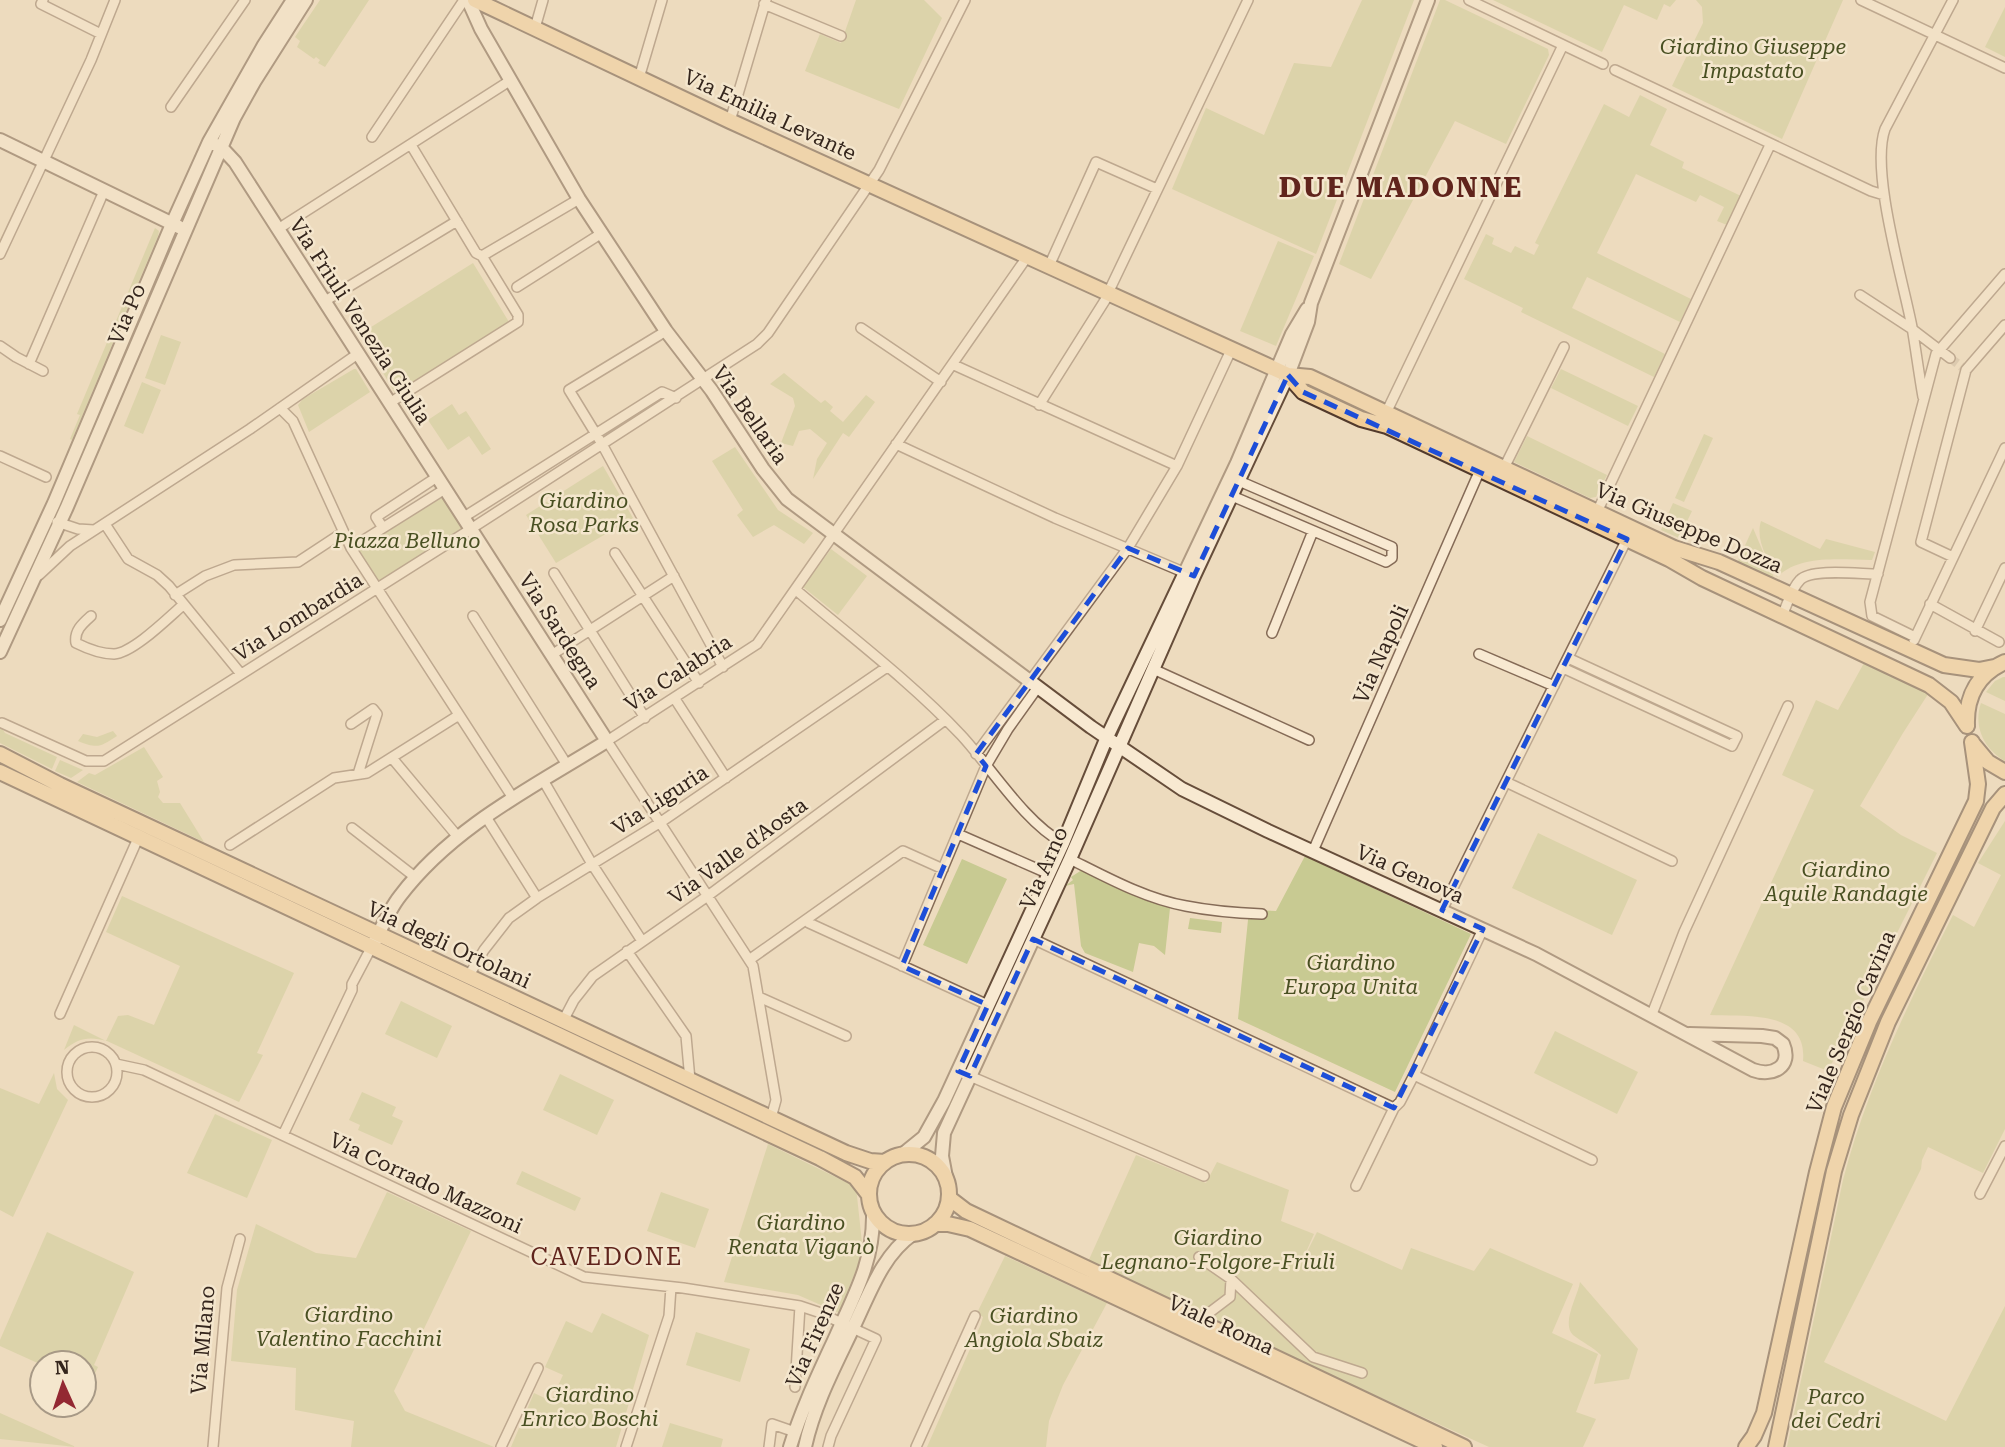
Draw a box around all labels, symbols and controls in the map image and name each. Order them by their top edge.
park label: Giardino Giuseppe Impastato [1660,35,1846,83]
street label: Via Emilia Levante [680,65,860,165]
district label: DUE MADONNE [1279,171,1523,204]
street label: Via Friuli Venezia Giulia [284,213,436,429]
street label: Via Po [103,280,151,348]
street label: Via Bellaria [707,361,793,469]
street label: Via Giuseppe Dozza [1592,478,1786,578]
park label: Giardino Rosa Parks [528,489,639,537]
park label: Piazza Belluno [332,529,481,553]
street label: Via Lombardia [229,567,367,666]
street label: Via Sardegna [514,569,607,694]
street label: Via Napoli [1349,601,1414,707]
street label: Via Calabria [620,629,736,716]
street label: Via Liguria [608,760,713,840]
street label: Via Valle d'Aosta [664,792,812,909]
street label: Via Arno [1015,823,1073,913]
street label: Via Genova [1352,840,1468,909]
park label: Giardino Aquile Randagie [1762,858,1928,906]
street label: Via degli Ortolani [363,897,535,994]
street label: Viale Sergio Cavina [1802,927,1901,1117]
park label: Giardino Europa Unita [1283,951,1418,999]
street label: Via Corrado Mazzoni [326,1128,527,1238]
park label: Giardino Renata Viganò [727,1211,874,1259]
park label: Giardino Legnano-Folgore-Friuli [1100,1226,1335,1274]
district label: CAVEDONE [531,1243,683,1271]
street label: Via Firenze [781,1279,849,1391]
street label: Via Milano [186,1285,220,1395]
street label: Viale Roma [1164,1290,1278,1360]
park label: Giardino Valentino Facchini [256,1303,442,1351]
park label: Giardino Angiola Sbaiz [963,1304,1103,1352]
north arrow [28,1349,98,1419]
text: N [54,1356,70,1379]
park label: Giardino Enrico Boschi [521,1383,658,1431]
park label: Parco dei Cedri [1791,1385,1881,1433]

